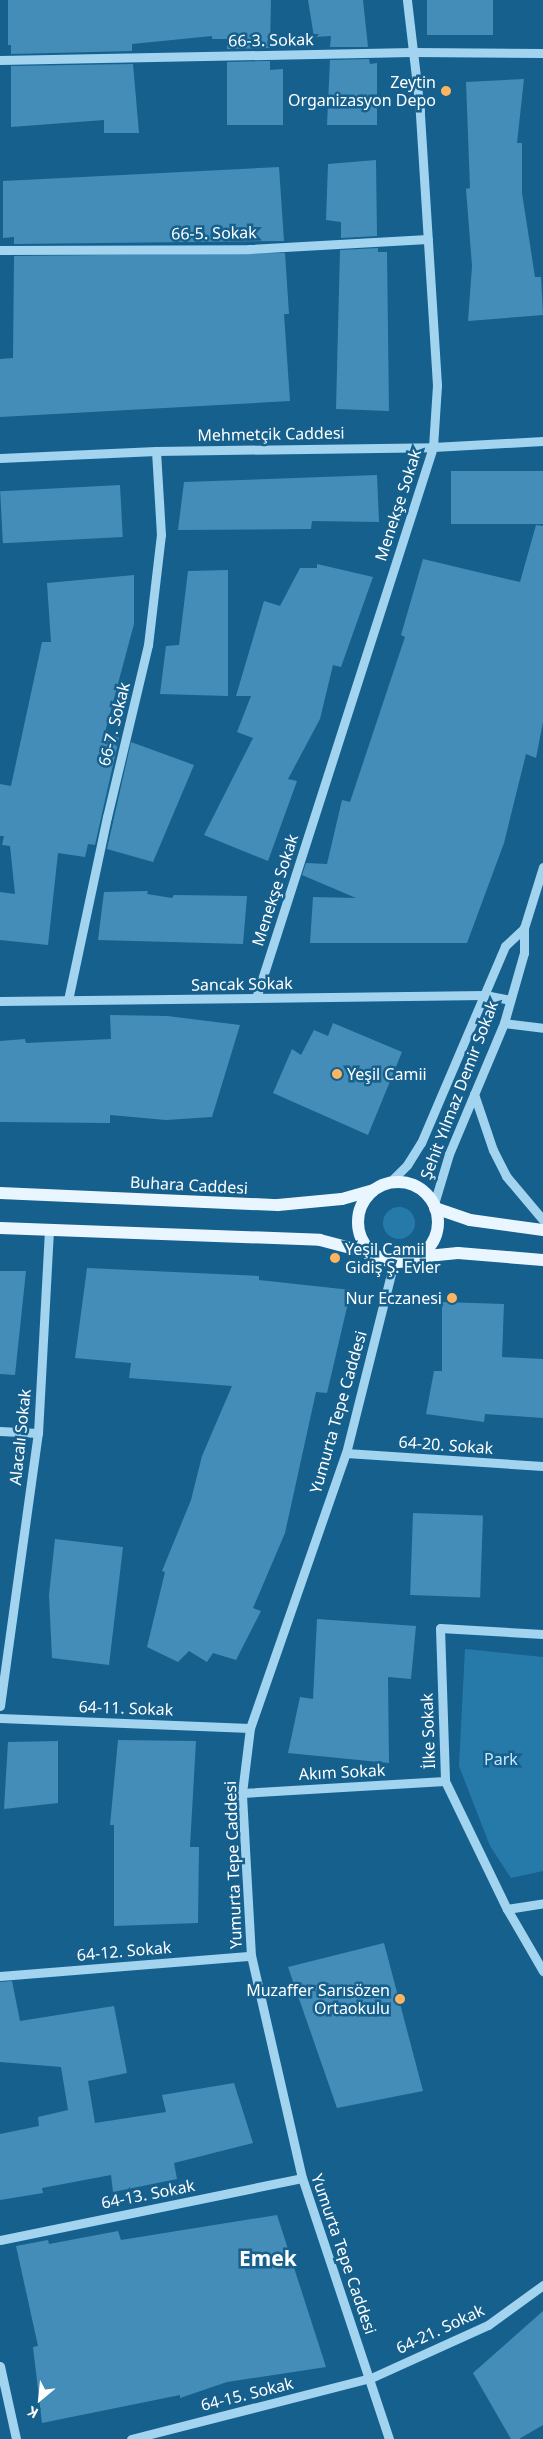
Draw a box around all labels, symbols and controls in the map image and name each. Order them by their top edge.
street label: 66-3. Sokak [228,30,314,50]
place label: Zeytin Organizasyon Depo [288,72,436,110]
marker: Zeytin Organizasyon Depo [440,85,452,97]
street label: 66-5. Sokak [171,223,257,243]
street label: Mehmetçik Caddesi [197,423,345,445]
street label: Menekşe Sokak [371,447,425,563]
street label: 66-7. Sokak [94,680,134,768]
street label: Menekşe Sokak [248,832,302,948]
street label: Sancak Sokak [191,974,293,994]
street label: Şehit Yılmaz Demir Sokak [416,998,502,1182]
place label: Yeşil Camii [347,1064,427,1084]
marker: Yeşil Camii [331,1068,343,1080]
street label: Buhara Caddesi [129,1172,249,1198]
place label: Yeşil Camii Gidiş Ş. Evler [345,1239,441,1277]
marker: Yeşil Camii Gidiş Ş. Evler [329,1252,341,1264]
place label: Nur Eczanesi [345,1288,442,1308]
marker: Nur Eczanesi [446,1292,458,1304]
street label: Yumurta Tepe Caddesi [306,1328,370,1496]
street label: Alacalı Sokak [5,1388,35,1486]
street label: 64-20. Sokak [398,1432,494,1458]
street label: İlke Sokak [417,1693,439,1769]
street label: 64-11. Sokak [78,1697,174,1719]
park label: Park [484,1749,518,1769]
street label: Akım Sokak [298,1760,386,1784]
street label: Yumurta Tepe Caddesi [220,1781,246,1949]
street label: 64-12. Sokak [76,1937,172,1965]
place label: Muzaffer Sarısözen Ortaokulu [246,1980,390,2018]
marker: Muzaffer Sarısözen Ortaokulu [394,1993,406,2005]
street label: Yumurta Tepe Caddesi [308,2171,380,2337]
street label: 64-13. Sokak [100,2176,196,2212]
district label: Emek [239,2245,297,2271]
street label: 64-21. Sokak [393,2300,487,2358]
street label: 64-15. Sokak [199,2373,295,2415]
north arrow [15,2374,65,2424]
text: K [24,2402,41,2423]

